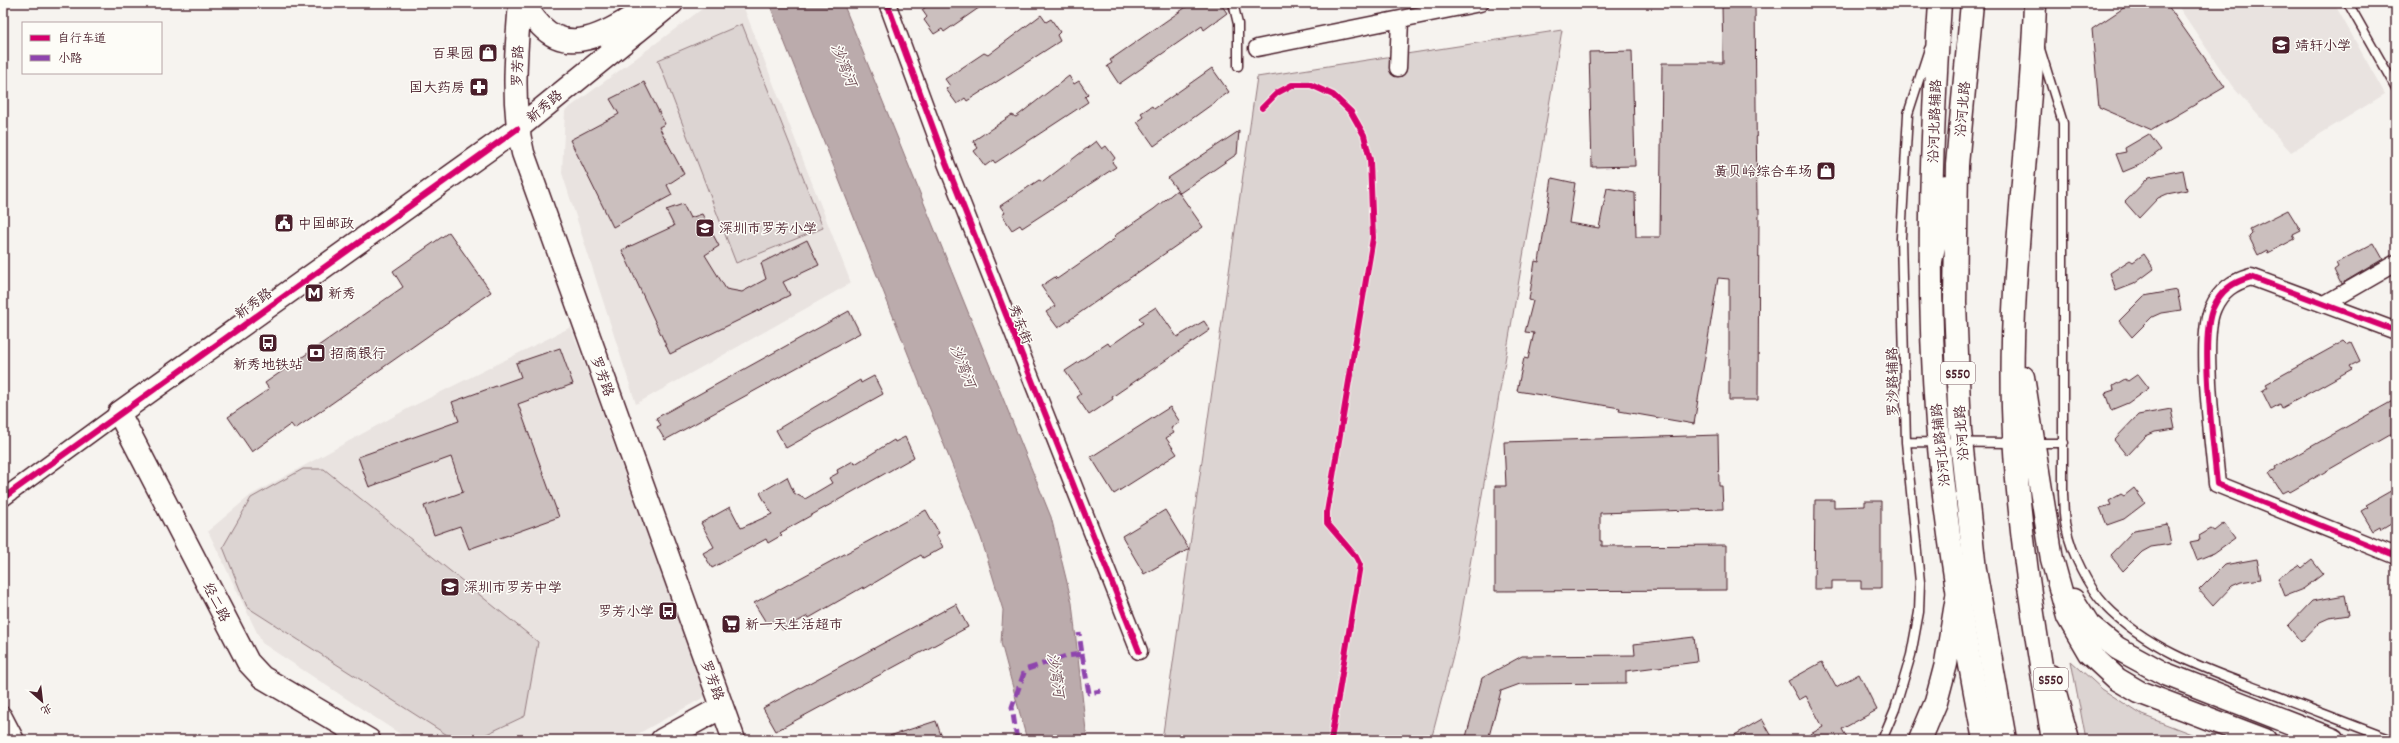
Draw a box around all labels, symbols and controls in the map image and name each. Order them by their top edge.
legend [22,22,162,74]
text: 自行车道 [58,31,106,48]
school or university icon: 靖轩小学 [2270,34,2292,56]
place label: 靖轩小学 [2295,37,2351,57]
water label: 沙湾河 [824,41,862,94]
shop icon: 百果园 [477,42,499,64]
place label: 百果园 [432,45,474,65]
street label: 罗芳路 [508,45,530,87]
text: 小路 [58,51,82,68]
pharmacy icon: 国大药房 [468,76,490,98]
place label: 国大药房 [409,79,465,99]
street label: 沿河北路辅路 [1925,79,1947,163]
street label: 沿河北路 [1952,80,1976,138]
street label: 新秀路 [523,86,568,129]
shop icon: 黄贝岭综合车场 [1815,160,1837,182]
place label: 黄贝岭综合车场 [1714,163,1812,183]
public building icon: 中国邮政 [273,212,295,234]
place label: 中国邮政 [298,215,354,235]
school or university icon: 深圳市罗芳小学 [694,217,716,239]
place label: 深圳市罗芳小学 [719,220,817,240]
metro station icon: 新秀 [303,282,325,304]
street label: 新秀路 [231,284,277,325]
place label: 新秀 [328,285,356,305]
street label: 秀东街 [1002,302,1036,348]
bus stop icon: 新秀地铁站 [257,332,279,354]
bank icon: 招商银行 [305,342,327,364]
water label: 沙湾河 [943,342,981,395]
place label: 招商银行 [330,345,386,365]
street label: 罗沙路辅路 [1883,347,1905,417]
street label: 罗芳路 [585,354,618,400]
place label: 新秀地铁站 [233,356,303,376]
road number: S550 [1941,362,1975,384]
street label: 沿河北路辅路 [1928,402,1956,488]
street label: 沿河北路 [1951,404,1975,461]
school or university icon: 深圳市罗芳中学 [439,576,461,598]
place label: 深圳市罗芳中学 [464,579,562,599]
street label: 经二路 [197,580,234,626]
bus stop icon: 罗芳小学 [657,600,679,622]
place label: 罗芳小学 [598,603,654,623]
supermarket icon: 新一天生活超市 [720,613,742,635]
place label: 新一天生活超市 [745,616,843,636]
water label: 沙湾河 [1040,651,1069,702]
street label: 罗芳路 [695,658,728,704]
road number: S550 [2034,668,2068,690]
north arrow [22,681,62,721]
text: 北 [37,698,54,718]

